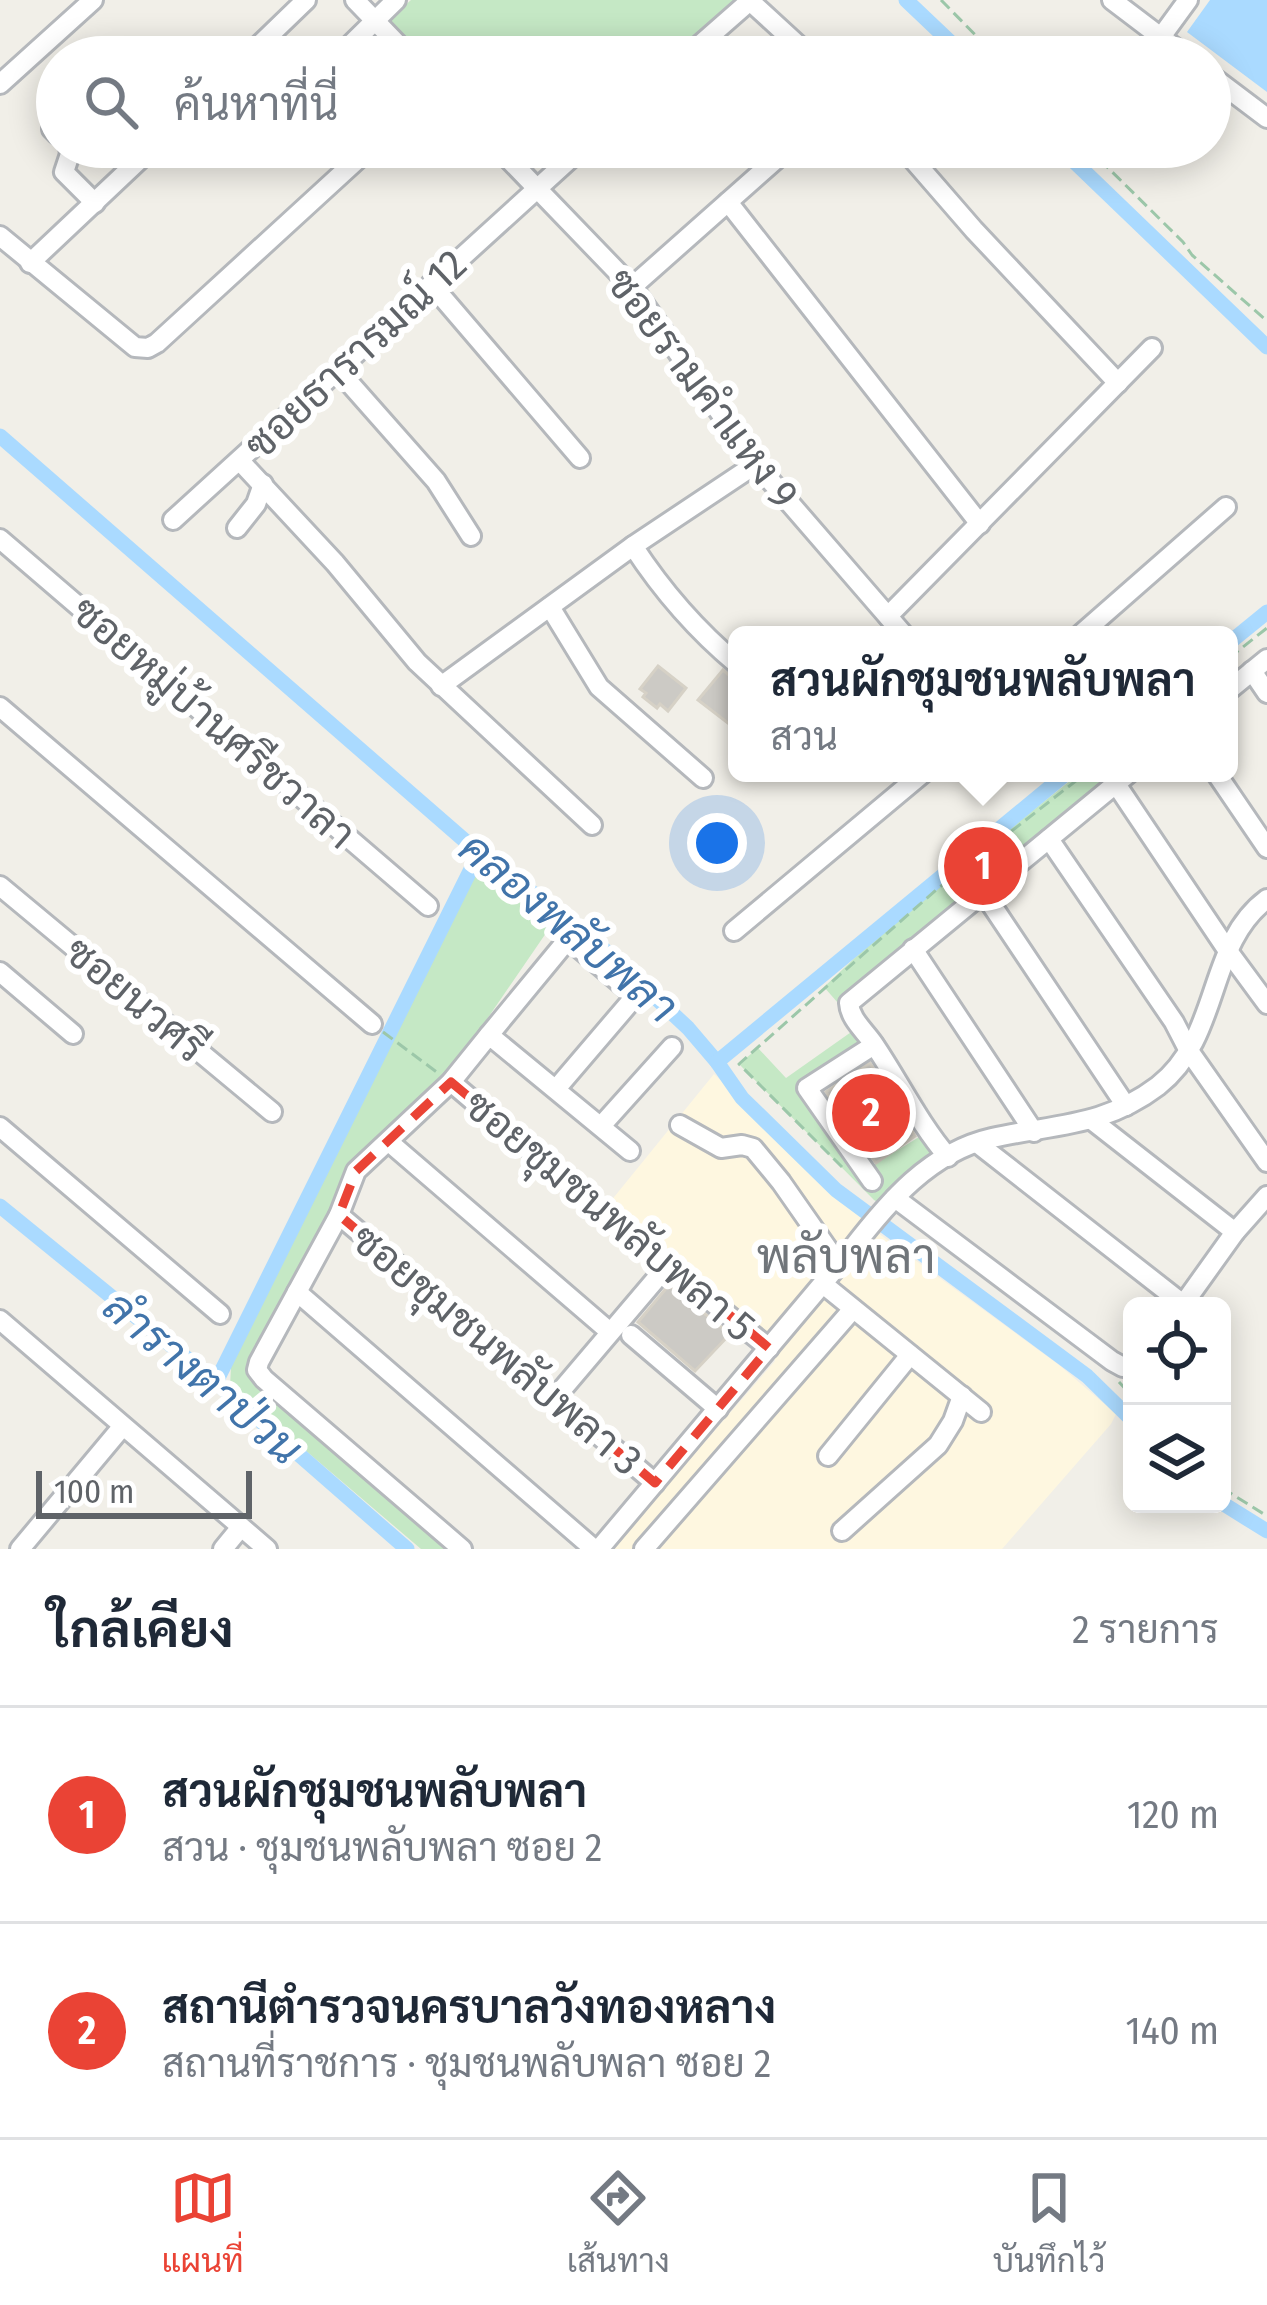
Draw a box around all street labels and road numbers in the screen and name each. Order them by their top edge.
street label: ซอยธารารมณ์ 12 [233,238,477,470]
street label: ซอยรามคำแหง 9 [596,259,809,518]
street label: ซอยหมู่บ้านศรีชวาลา [60,585,367,862]
street label: ซอยนวศรี [55,925,217,1073]
street label: ซอยชุมชนพลับพลา 5 [451,1080,765,1355]
street label: ซอยชุมชนพลับพลา 3 [338,1214,652,1489]

